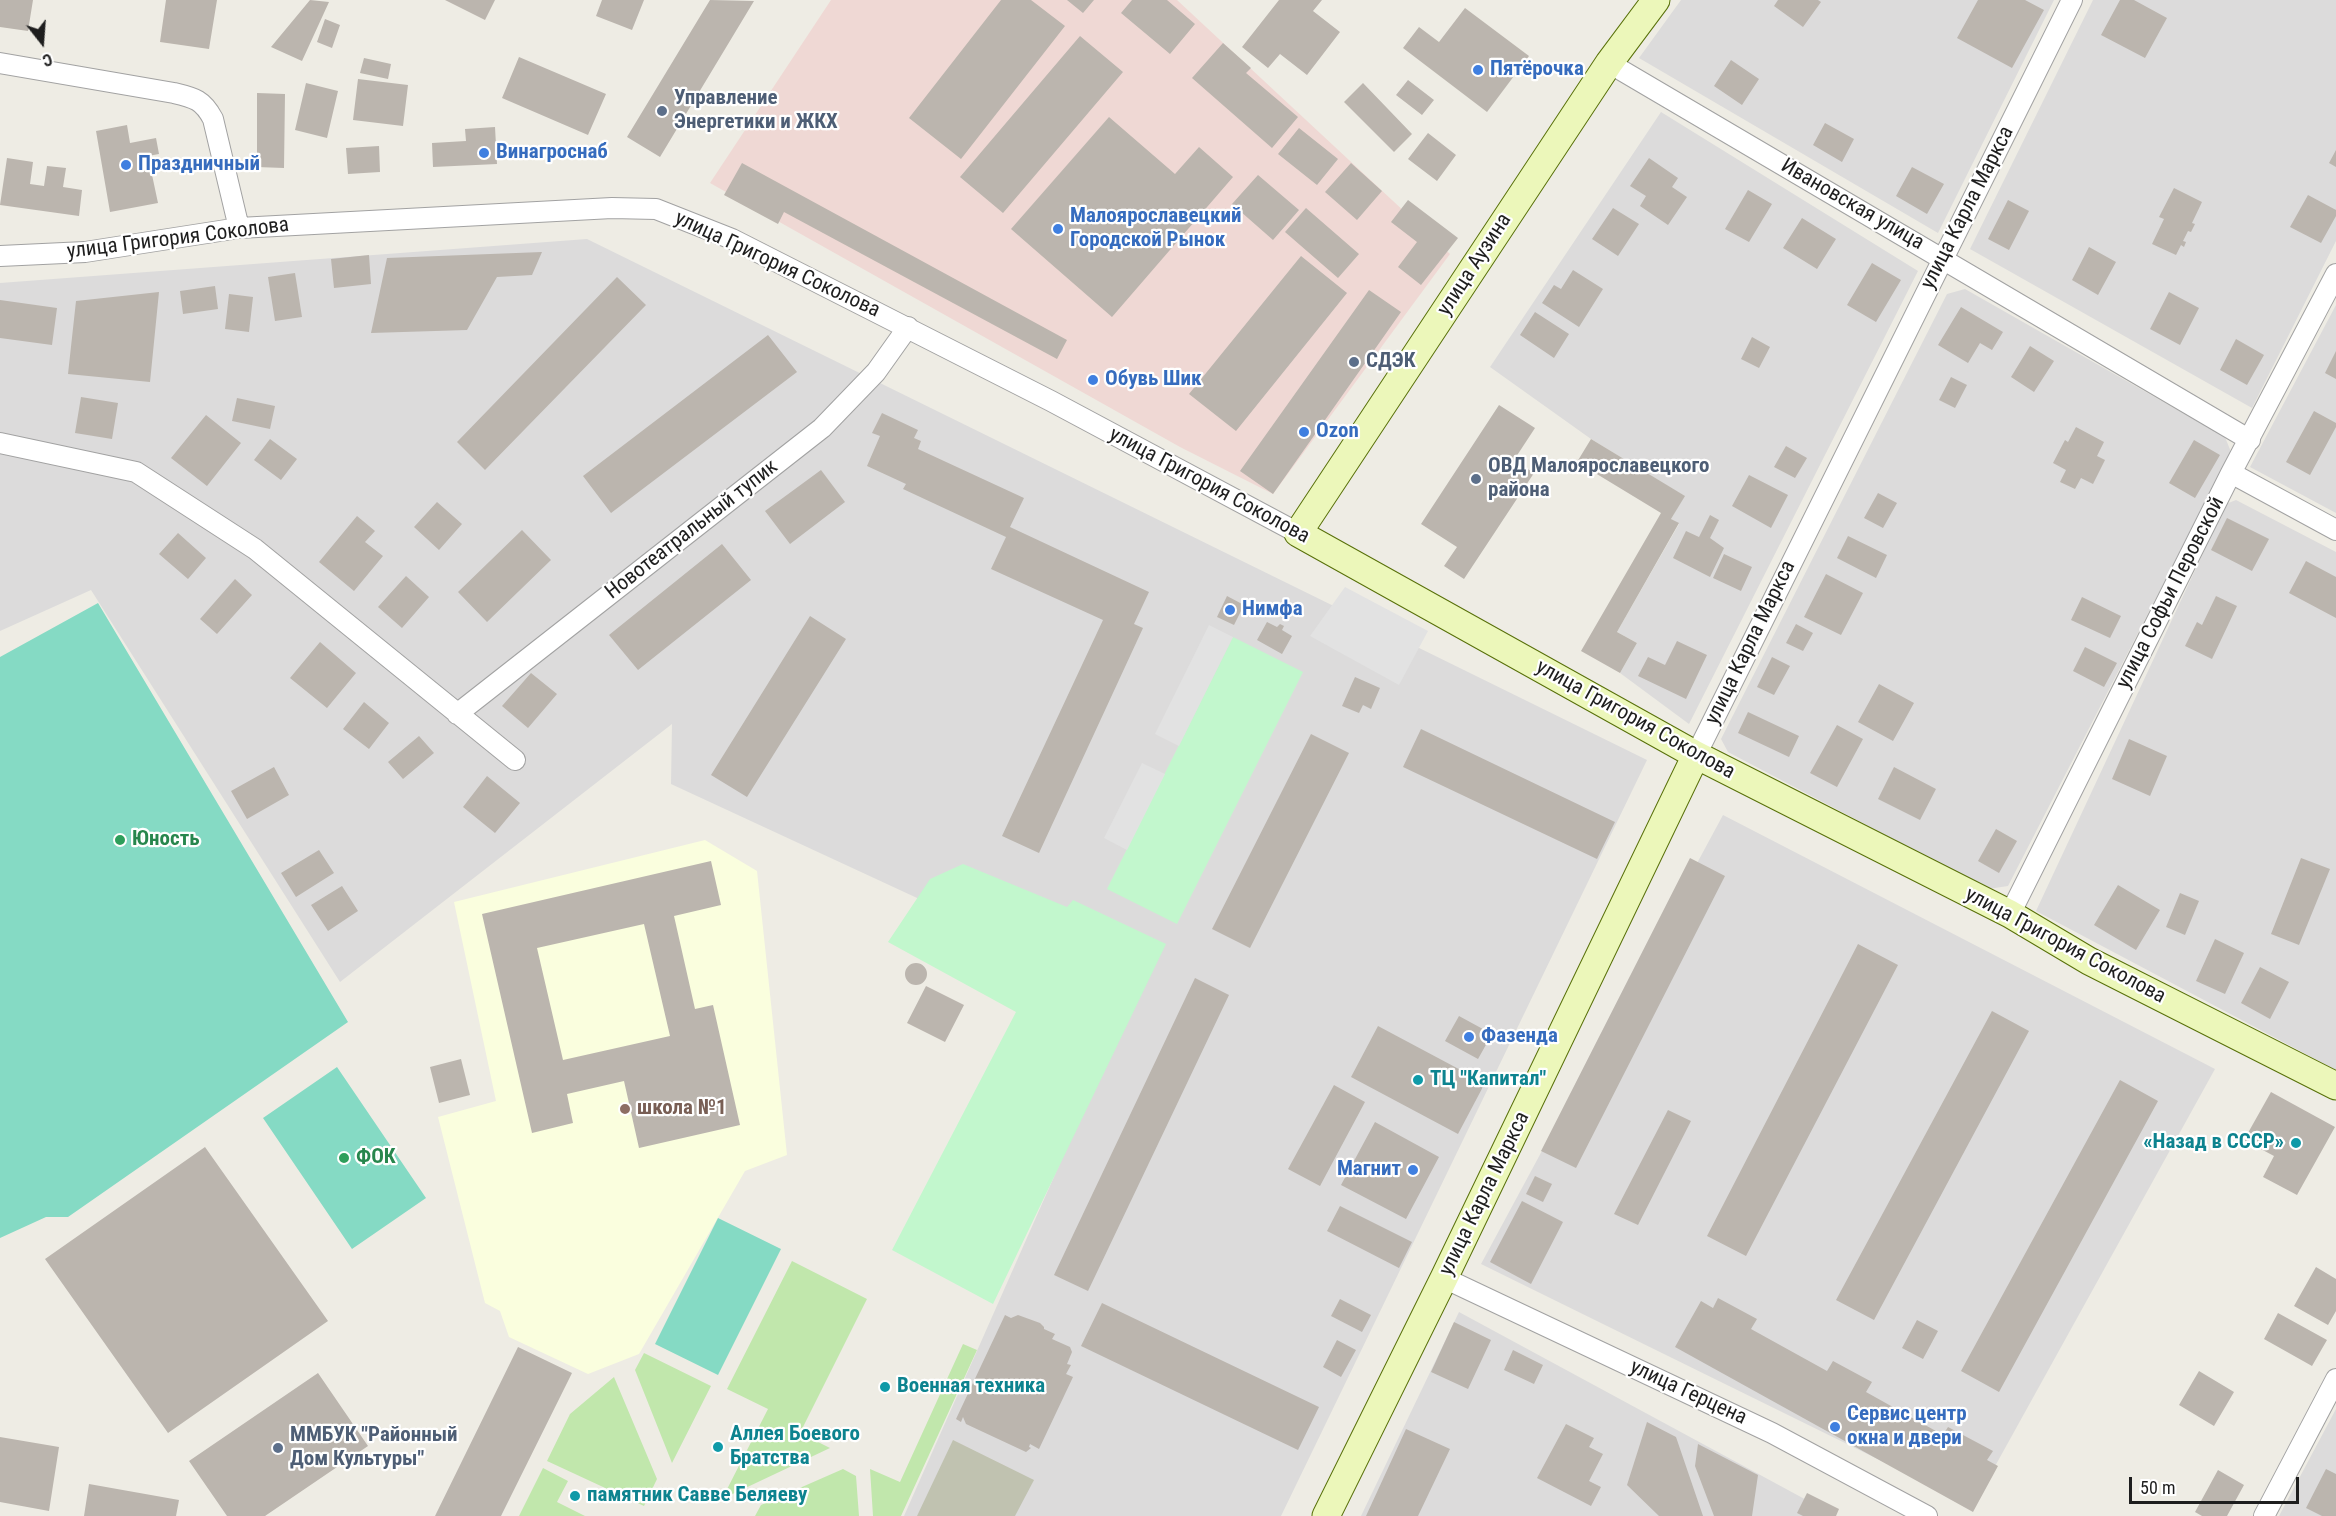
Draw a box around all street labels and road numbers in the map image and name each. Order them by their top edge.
street label: улица Карла Маркса [1916,122,2020,294]
street label: Ивановская улица [1776,154,1928,256]
street label: улица Григория Соколова [670,206,884,324]
street label: улица Аузина [1433,209,1517,321]
street label: улица Григория Соколова [66,213,290,265]
street label: улица Григория Соколова [1104,422,1314,550]
street label: Новотеатральный тупик [601,455,783,605]
street label: улица Софьи Перовской [2112,493,2230,693]
street label: улица Карла Маркса [1700,557,1802,729]
street label: улица Григория Соколова [1531,655,1739,785]
street label: улица Григория Соколова [1960,882,2170,1010]
street label: улица Карла Маркса [1434,1108,1536,1280]
street label: улица Герцена [1626,1355,1750,1431]

